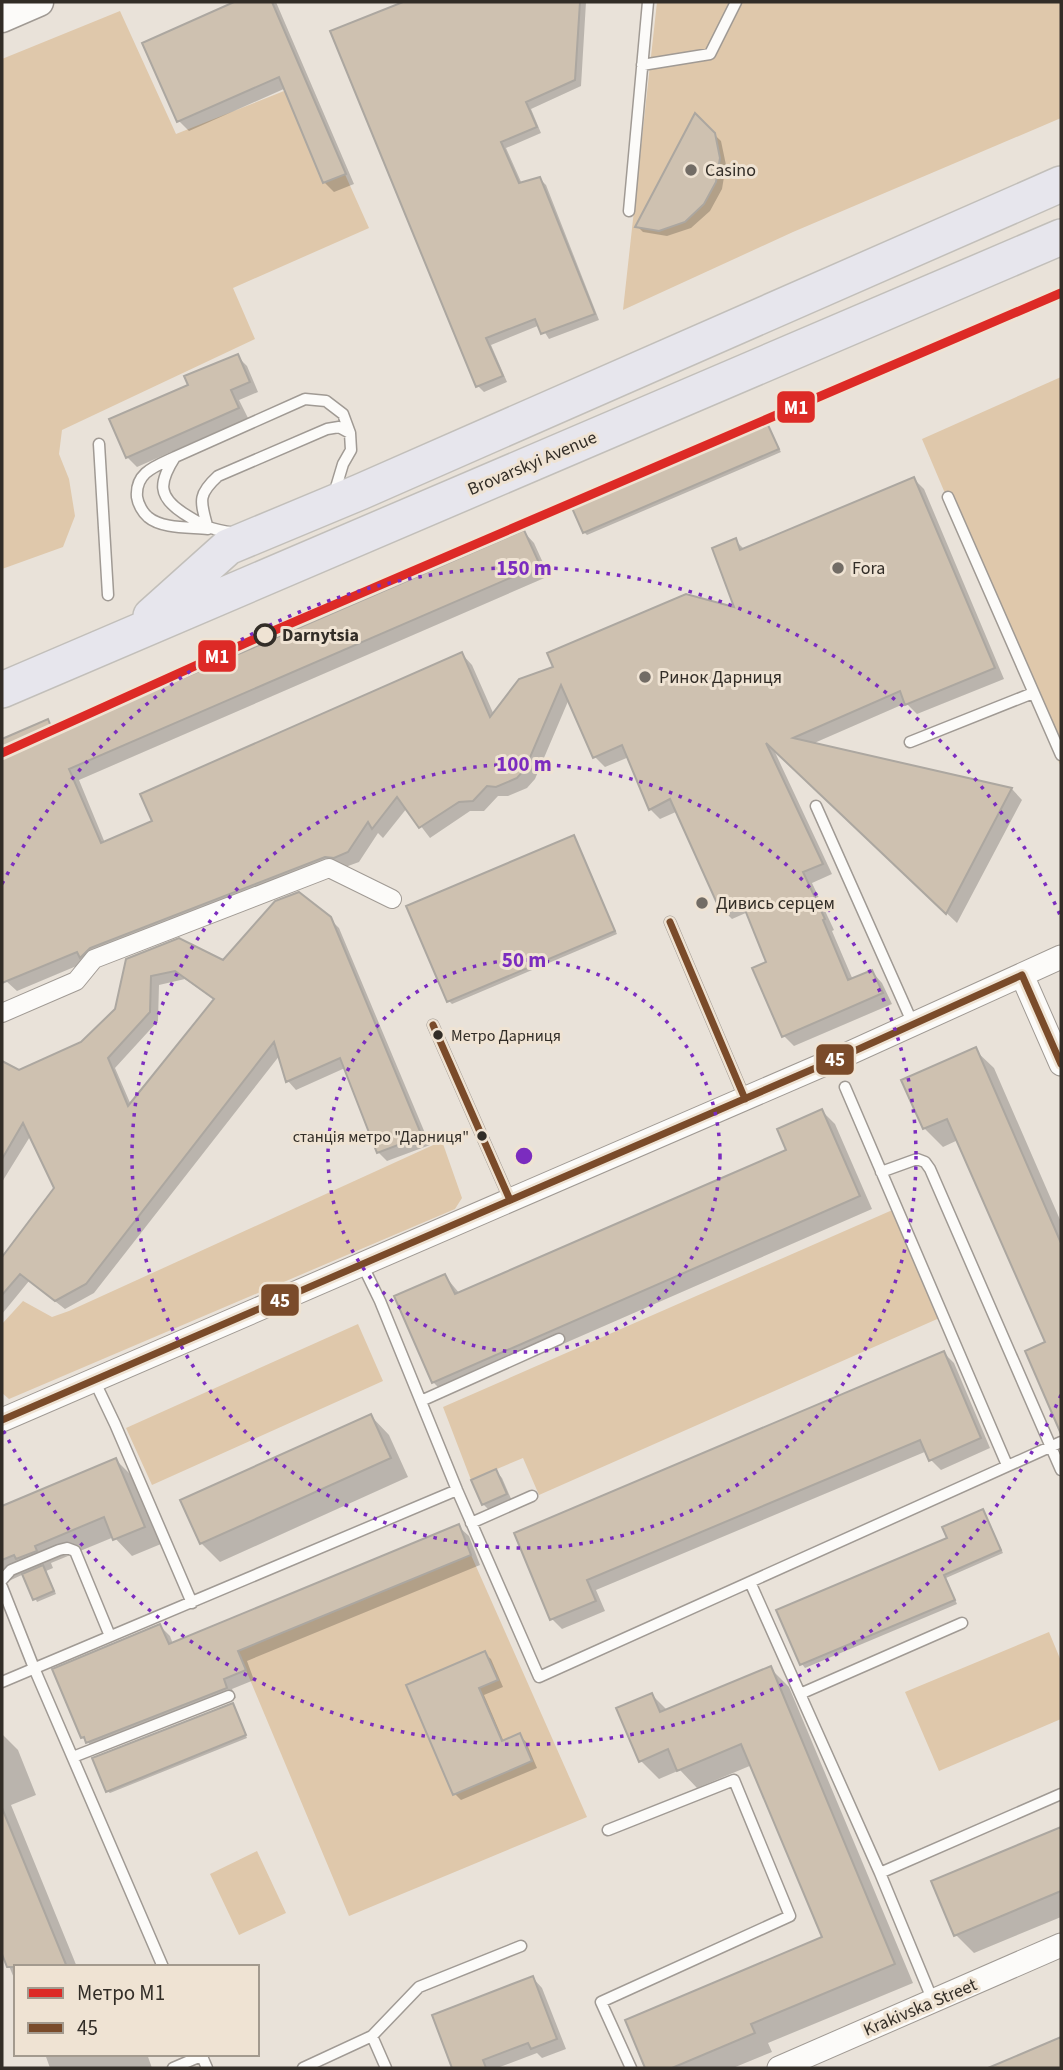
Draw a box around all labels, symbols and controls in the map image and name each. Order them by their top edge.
place label: Casino [705,158,756,183]
marker: Casino [683,162,699,178]
line badge: M1 [776,390,816,424]
text: M1 [784,395,808,422]
street label: Brovarskyi Avenue [464,425,601,502]
text: 150 m [496,553,552,583]
place label: Fora [852,556,885,581]
marker: Fora [830,560,846,576]
place label: Darnytsia [282,623,359,648]
marker: Darnytsia [254,624,276,646]
line badge: M1 [197,639,237,673]
text: M1 [205,644,229,671]
place label: Ринок Дарниця [659,665,782,690]
marker: Ринок Дарниця [637,669,653,685]
text: 100 m [496,749,552,779]
place label: Дивись серцем [716,891,835,916]
marker: Дивись серцем [694,895,710,911]
text: 50 m [502,945,546,975]
place label: Метро Дарниця [451,1025,561,1047]
marker: Метро Дарниця [431,1028,445,1042]
line badge: 45 [815,1043,855,1076]
text: 45 [825,1047,845,1074]
place label: станція метро "Дарниця" [293,1126,469,1148]
marker: станція метро "Дарниця" [475,1129,489,1143]
centre of rings [512,1144,536,1168]
line badge: 45 [260,1283,300,1317]
text: 45 [270,1288,290,1315]
legend [14,1965,259,2056]
street label: Krakivska Street [860,1972,981,2043]
text: Метро M1 [77,1978,165,2008]
text: 45 [77,2013,98,2043]

